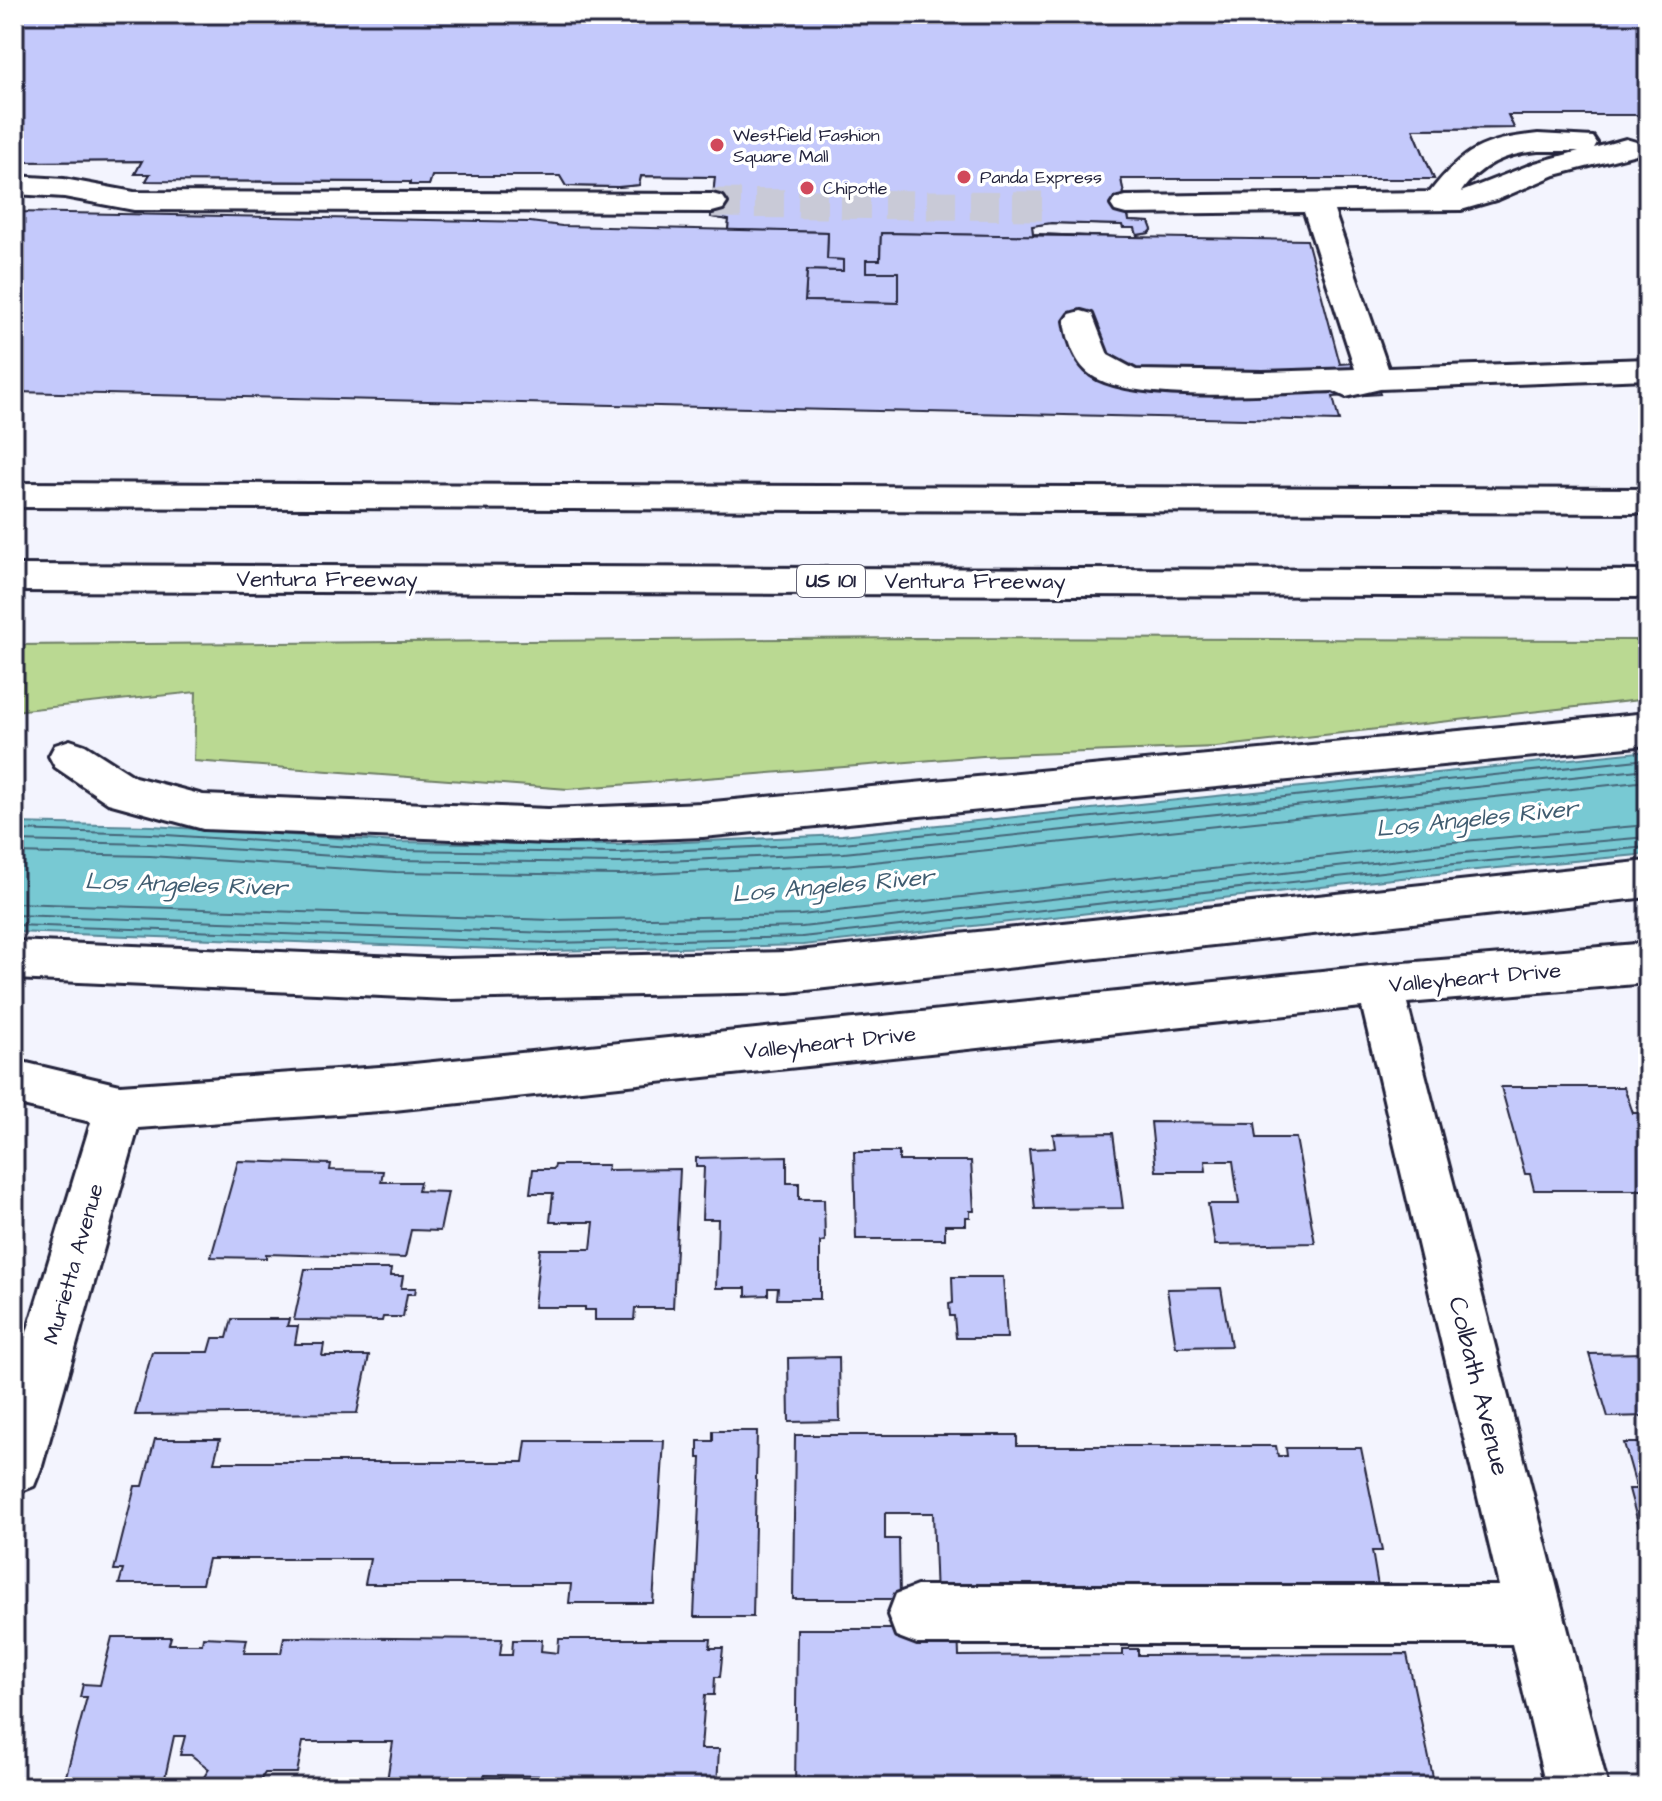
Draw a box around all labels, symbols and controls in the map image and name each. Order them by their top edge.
place label: Westfield Fashion Square Mall [733,123,880,169]
marker: Westfield Fashion Square Mall [708,136,726,154]
place label: Panda Express [980,165,1102,190]
marker: Panda Express [955,168,973,186]
place label: Chipotle [823,176,888,201]
marker: Chipotle [798,179,816,197]
street label: Ventura Freeway [236,564,418,596]
road number: US 101 [797,565,865,597]
street label: Ventura Freeway [884,566,1066,598]
water label: Los Angeles River [1375,791,1582,847]
water label: Los Angeles River [731,860,938,913]
water label: Los Angeles River [84,864,290,907]
street label: Valleyheart Drive [1388,955,1563,1002]
street label: Valleyheart Drive [742,1019,918,1068]
street label: Murietta Avenue [36,1180,112,1348]
street label: Colbath Avenue [1439,1293,1519,1479]

